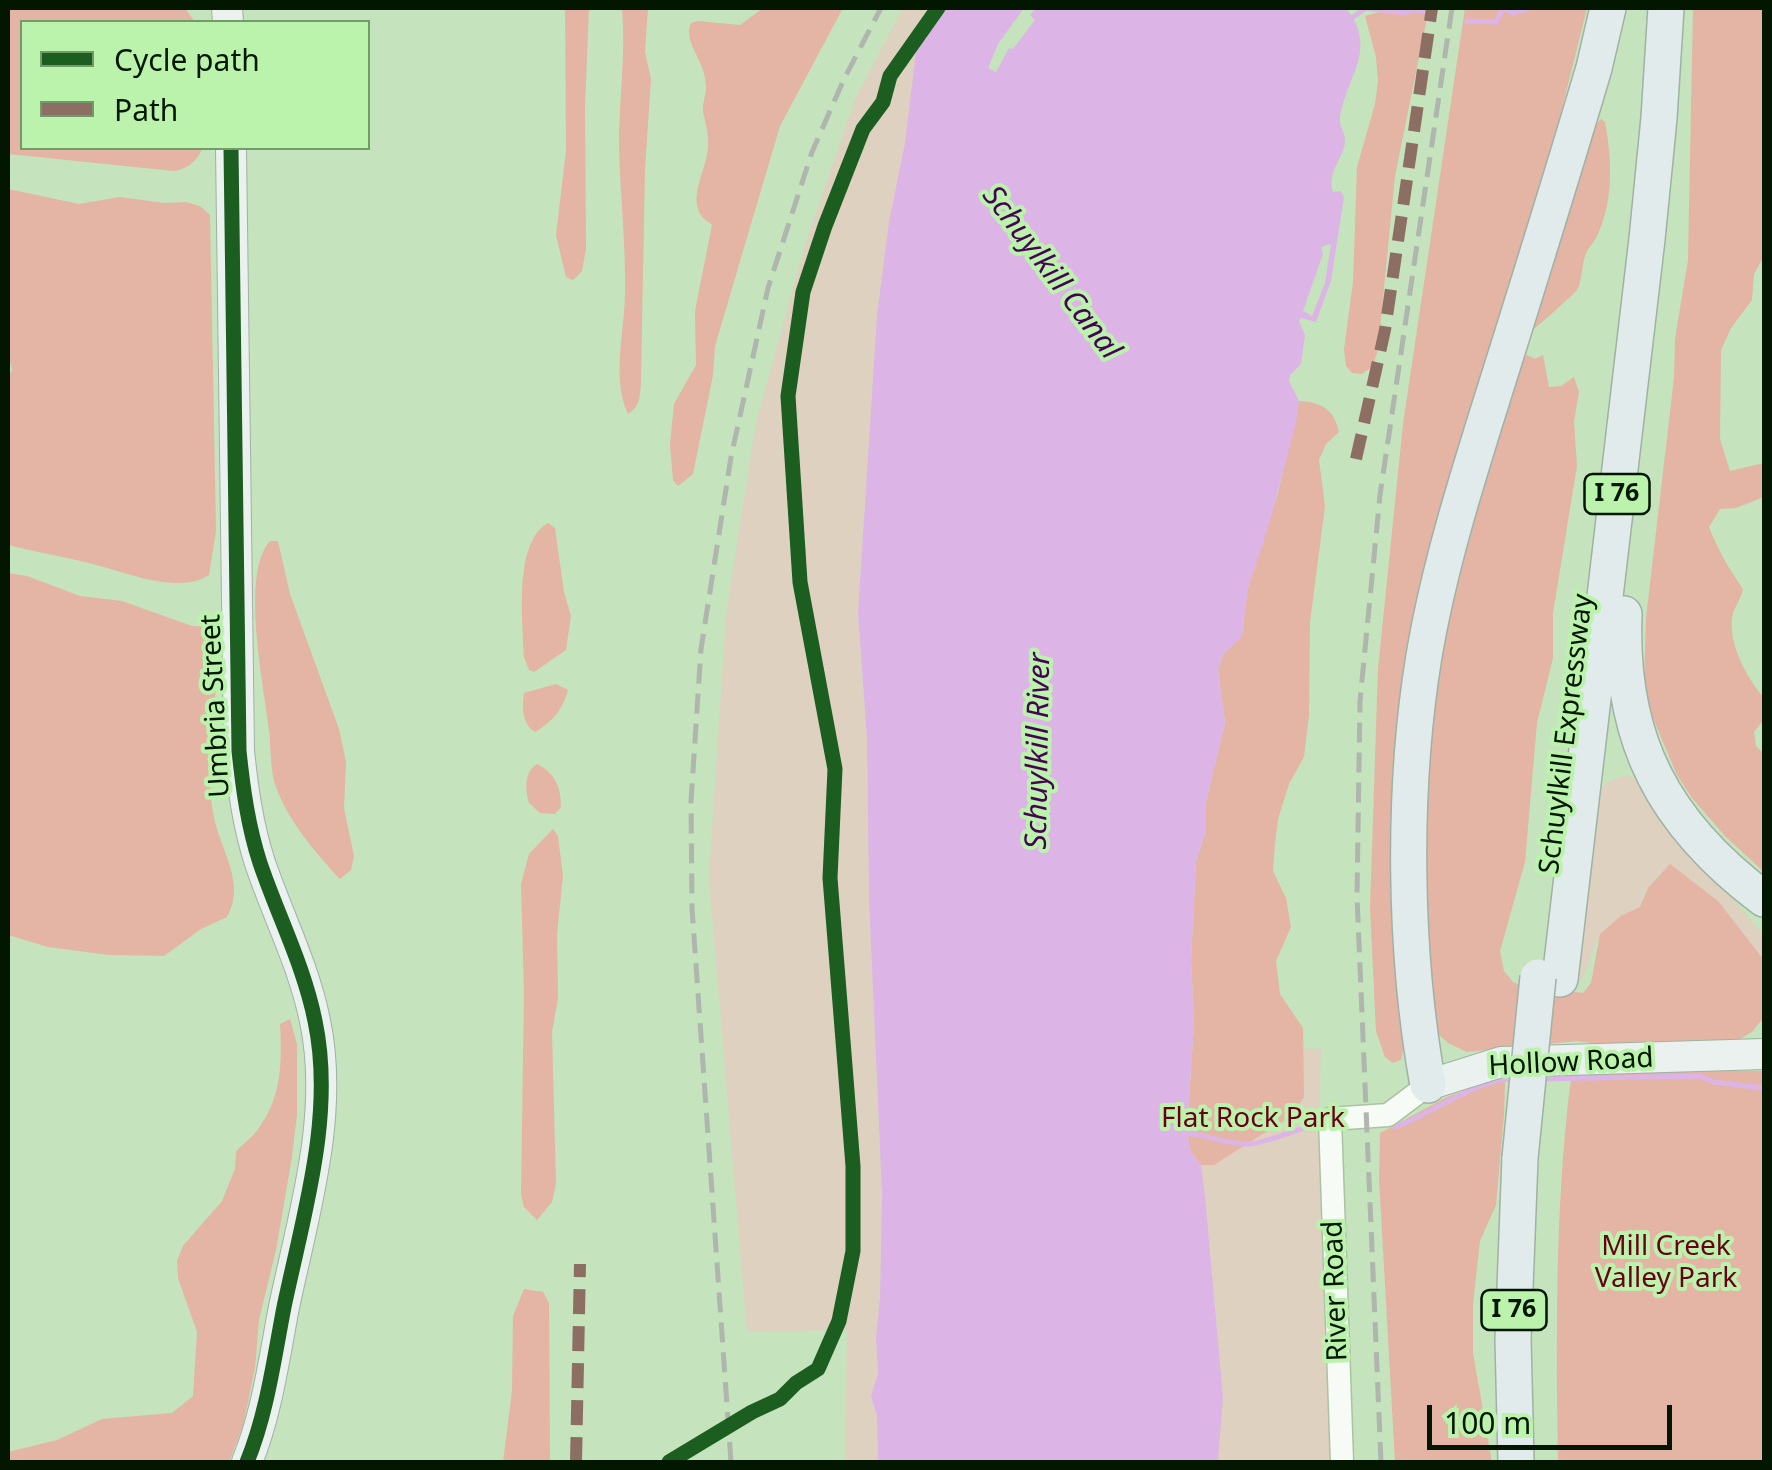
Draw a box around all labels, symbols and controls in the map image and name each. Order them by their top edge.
legend [20,20,370,150]
text: Cycle path [114,39,260,80]
text: Path [114,89,178,130]
water label: Schuylkill Canal [974,179,1128,367]
road number: I 76 [1584,474,1650,514]
street label: Schuylkill Expressway [1533,592,1601,876]
street label: Umbria Street [194,613,238,799]
water label: Schuylkill River [1019,652,1059,850]
street label: Hollow Road [1488,1042,1654,1084]
park label: Flat Rock Park [1161,1102,1345,1136]
street label: River Road [1317,1220,1355,1362]
park label: Mill Creek Valley Park [1595,1230,1737,1296]
road number: I 76 [1482,1290,1546,1330]
scale bar [1432,1385,1677,1447]
text: 100 m [1444,1402,1531,1443]

